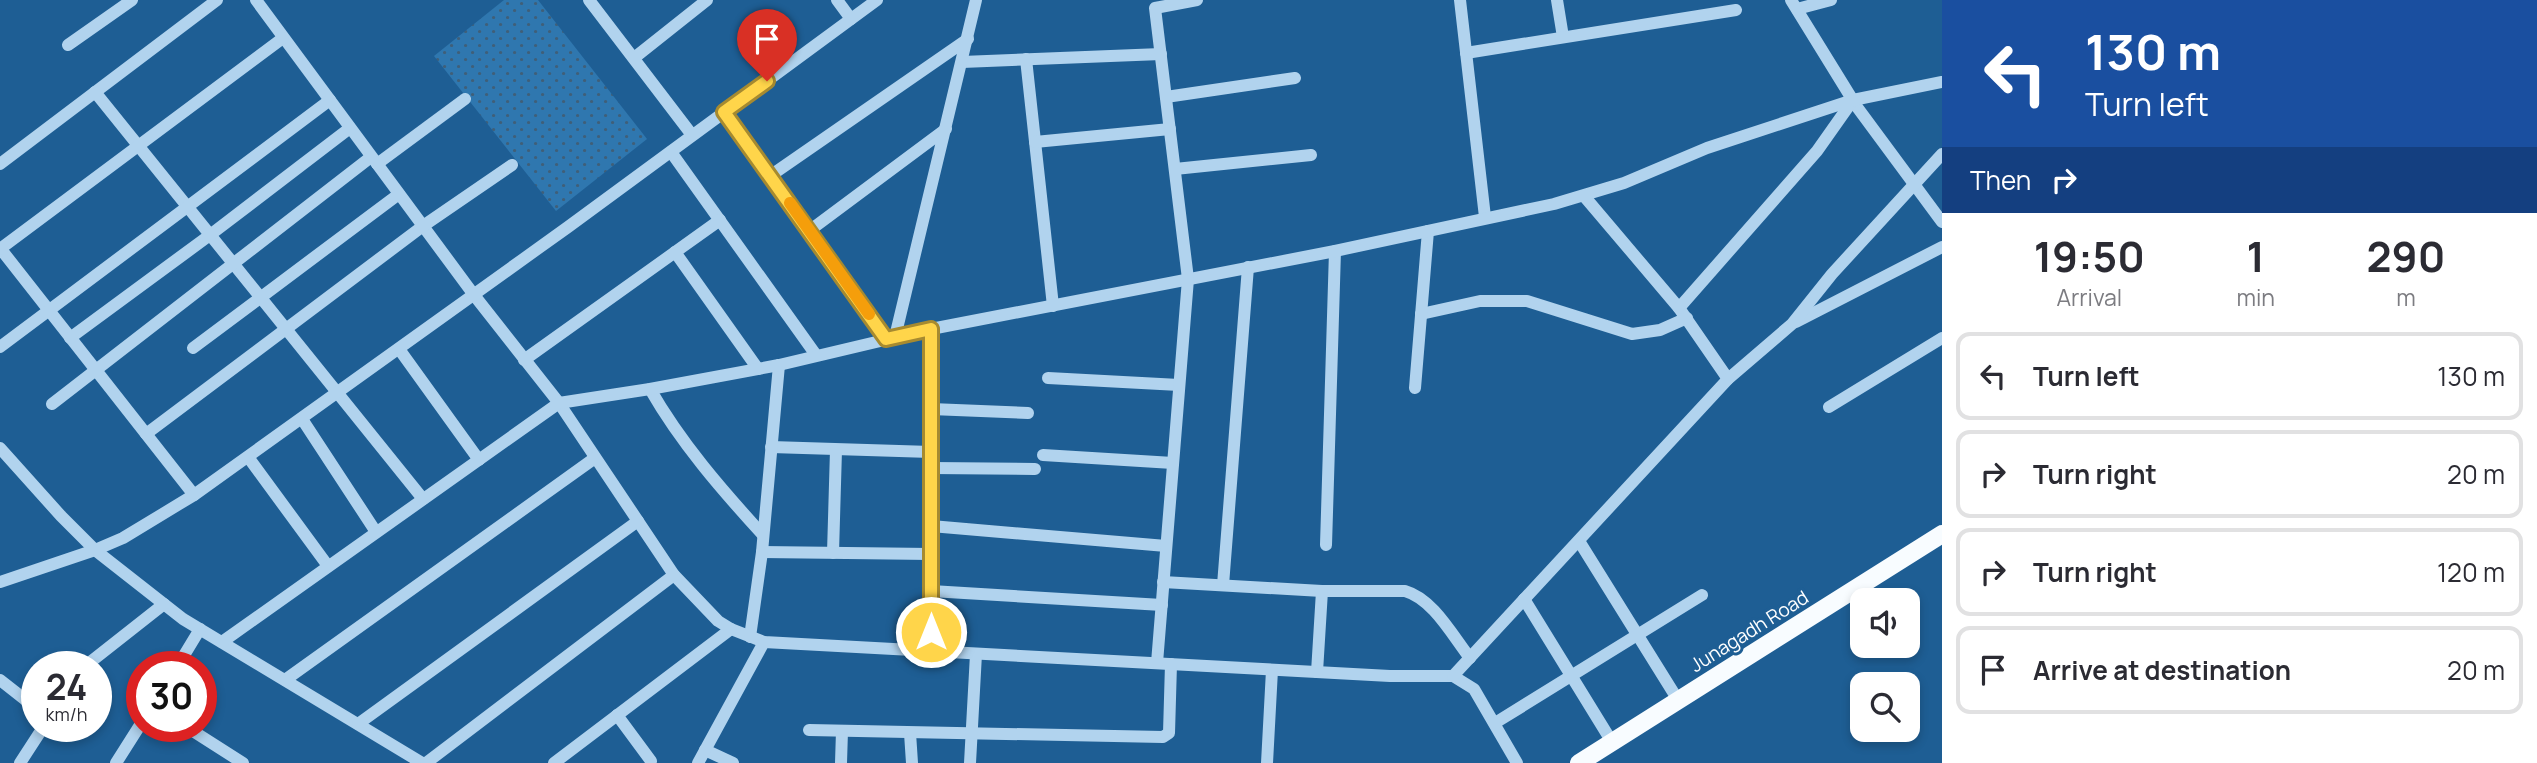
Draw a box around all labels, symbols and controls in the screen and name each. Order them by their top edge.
pin [737,9,797,81]
text: 130 m [2085,18,2221,85]
icon: arrive [748,20,786,58]
icon: left [1970,28,2061,119]
text: Turn left [2085,82,2209,126]
icon: right [2045,161,2083,199]
text: Then [1970,162,2031,198]
text: 19:50 [2034,227,2145,285]
text: 1 [2246,227,2265,285]
text: 290 [2367,227,2445,285]
text: Arrival [2056,281,2122,313]
text: min [2236,281,2275,313]
text: m [2396,281,2416,313]
icon: left [1974,357,2012,395]
text: Turn left [2033,358,2140,394]
text: 130 m [2437,358,2505,394]
icon: right [1974,455,2012,493]
text: Turn right [2033,456,2157,492]
text: 20 m [2447,456,2505,492]
icon: right [1974,553,2012,591]
text: Turn right [2033,554,2157,590]
text: 120 m [2437,554,2505,590]
street label: Junagadh Road [1685,584,1813,678]
map controls [1850,588,1920,742]
button: sound [1850,588,1920,658]
position arrow [894,595,968,669]
speed limit sign: 30 [126,651,217,742]
icon: arrive [1974,651,2012,689]
text: Arrive at destination [2033,652,2291,688]
text: 20 m [2447,652,2505,688]
text: 24 [46,663,87,711]
button: search [1850,672,1920,742]
text: km/h [46,702,87,726]

